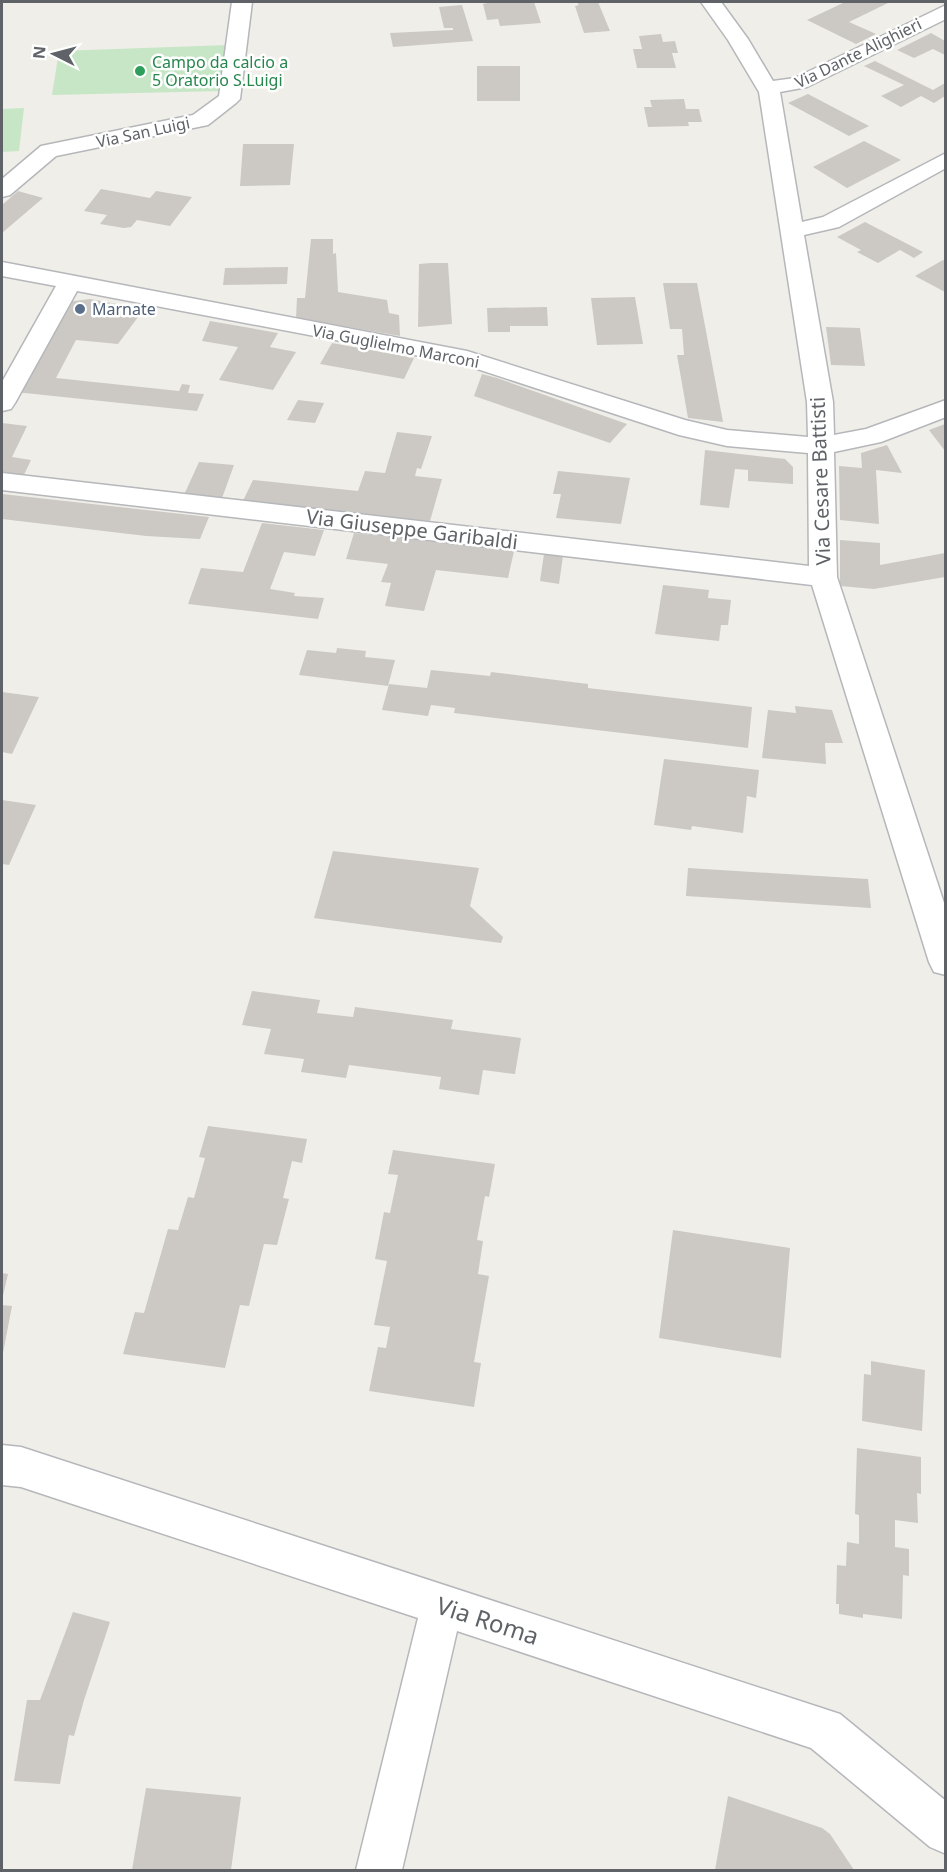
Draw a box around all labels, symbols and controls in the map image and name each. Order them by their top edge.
street label: Via Dante Alighieri [791,13,925,93]
north arrow [24,24,84,84]
text: N [27,45,51,60]
place label: Campo da calcio a 5 Oratorio S.Luigi [152,51,288,91]
marker: Campo da calcio a 5 Oratorio S.Luigi [133,64,147,78]
street label: Via San Luigi [94,111,192,153]
place label: Marnate [92,298,156,320]
marker: Marnate [73,302,87,316]
street label: Via Guglielmo Marconi [311,319,481,373]
street label: Via Cesare Battisti [804,396,836,566]
street label: Via Giuseppe Garibaldi [305,503,519,555]
street label: Via Roma [433,1588,543,1652]

